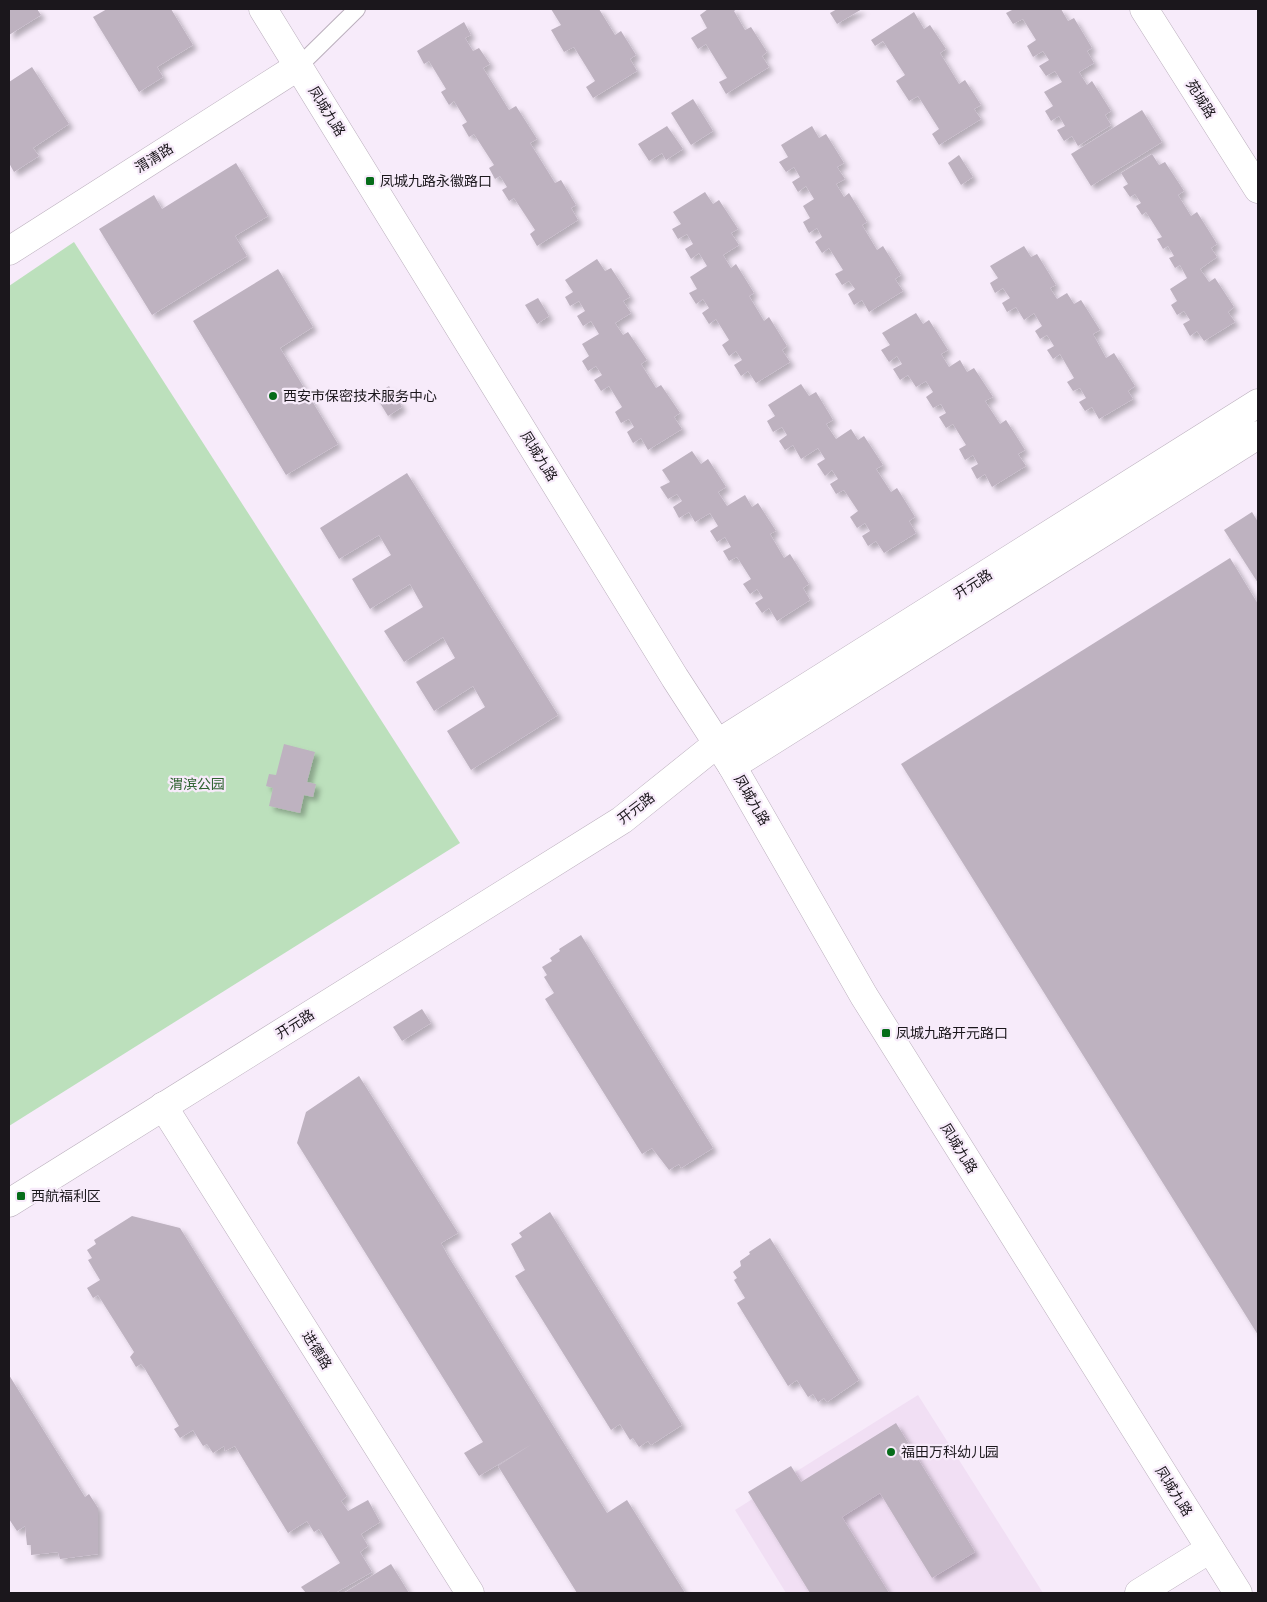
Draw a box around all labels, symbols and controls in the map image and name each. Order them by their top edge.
street label: 苑城路 [1182,76,1221,122]
street label: 凤城九路 [305,82,350,140]
street label: 渭清路 [131,138,177,177]
place label: 凤城九路永徽路口 [380,171,492,190]
marker: 凤城九路永徽路口 [364,175,376,187]
place label: 西安市保密技术服务中心 [283,386,437,405]
marker: 西安市保密技术服务中心 [267,390,279,402]
street label: 凤城九路 [517,427,562,485]
street label: 开元路 [950,564,996,603]
street label: 凤城九路 [730,771,775,829]
park label: 渭滨公园 [169,774,225,793]
street label: 开元路 [613,787,658,828]
street label: 开元路 [272,1004,318,1043]
place label: 凤城九路开元路口 [896,1023,1008,1042]
marker: 凤城九路开元路口 [880,1027,892,1039]
street label: 凤城九路 [937,1119,982,1177]
place label: 西航福利区 [31,1186,101,1205]
marker: 西航福利区 [15,1190,27,1202]
street label: 进德路 [298,1327,337,1373]
place label: 福田万科幼儿园 [901,1442,999,1461]
marker: 福田万科幼儿园 [885,1446,897,1458]
street label: 凤城九路 [1152,1462,1197,1520]

